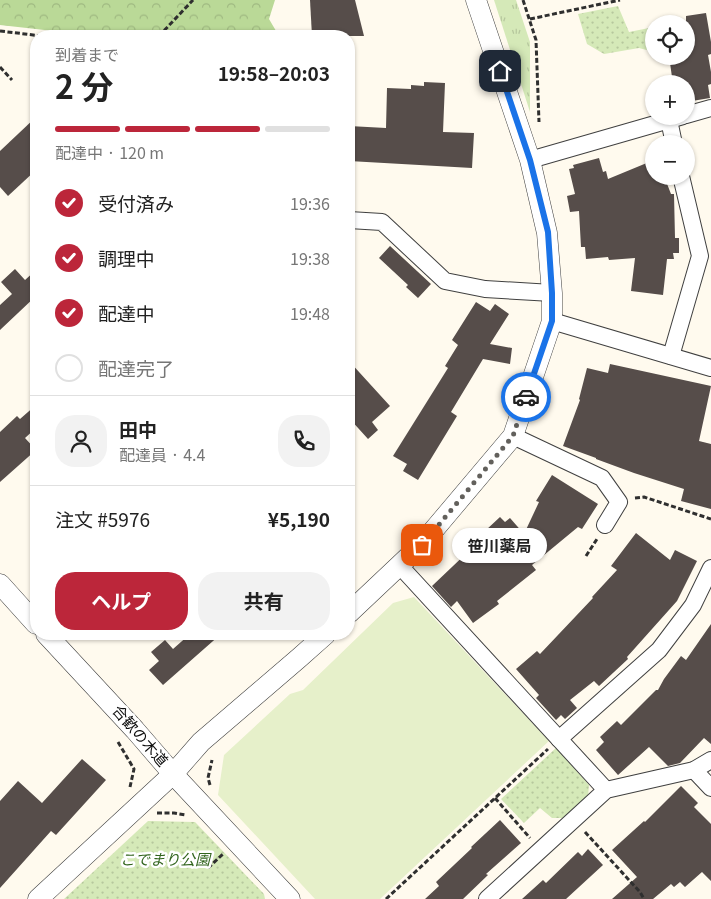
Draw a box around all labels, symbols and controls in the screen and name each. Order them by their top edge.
map controls [645,15,695,185]
button: locate [645,15,695,65]
text: 到着まで [55,42,119,66]
pin [479,50,521,92]
icon: home [486,57,514,85]
text: 19:58–20:03 [218,59,330,86]
text: 2 分 [55,62,113,108]
button: + [645,75,695,125]
button: − [645,135,695,185]
text: 配達中 · 120 m [55,140,164,164]
icon: check [55,189,83,217]
text: 受付済み [98,189,174,216]
text: 19:36 [290,191,330,215]
icon: check [55,244,83,272]
text: 調理中 [98,244,155,271]
text: 19:38 [290,246,330,270]
icon: check [55,299,83,327]
text: 配達中 [98,299,155,326]
text: 19:48 [290,301,330,325]
text: 配達完了 [98,354,174,381]
courier [501,372,551,422]
icon: car [512,383,540,411]
button: person [55,415,107,467]
text: 田中 [119,415,157,442]
button: phone [278,415,330,467]
text: 配達員 · 4.4 [119,442,205,466]
text: 注文 #5976 [55,505,150,532]
text: ¥5,190 [268,505,330,532]
pin [401,524,443,566]
callout: 笹川薬局 [452,528,547,562]
icon: bag [408,531,436,559]
text: 笹川薬局 [467,533,532,557]
button: ヘルプ [55,572,188,630]
button: 共有 [198,572,330,630]
street label: 合歓の木道 [109,700,174,770]
park label: こでまり公園 [120,848,212,869]

